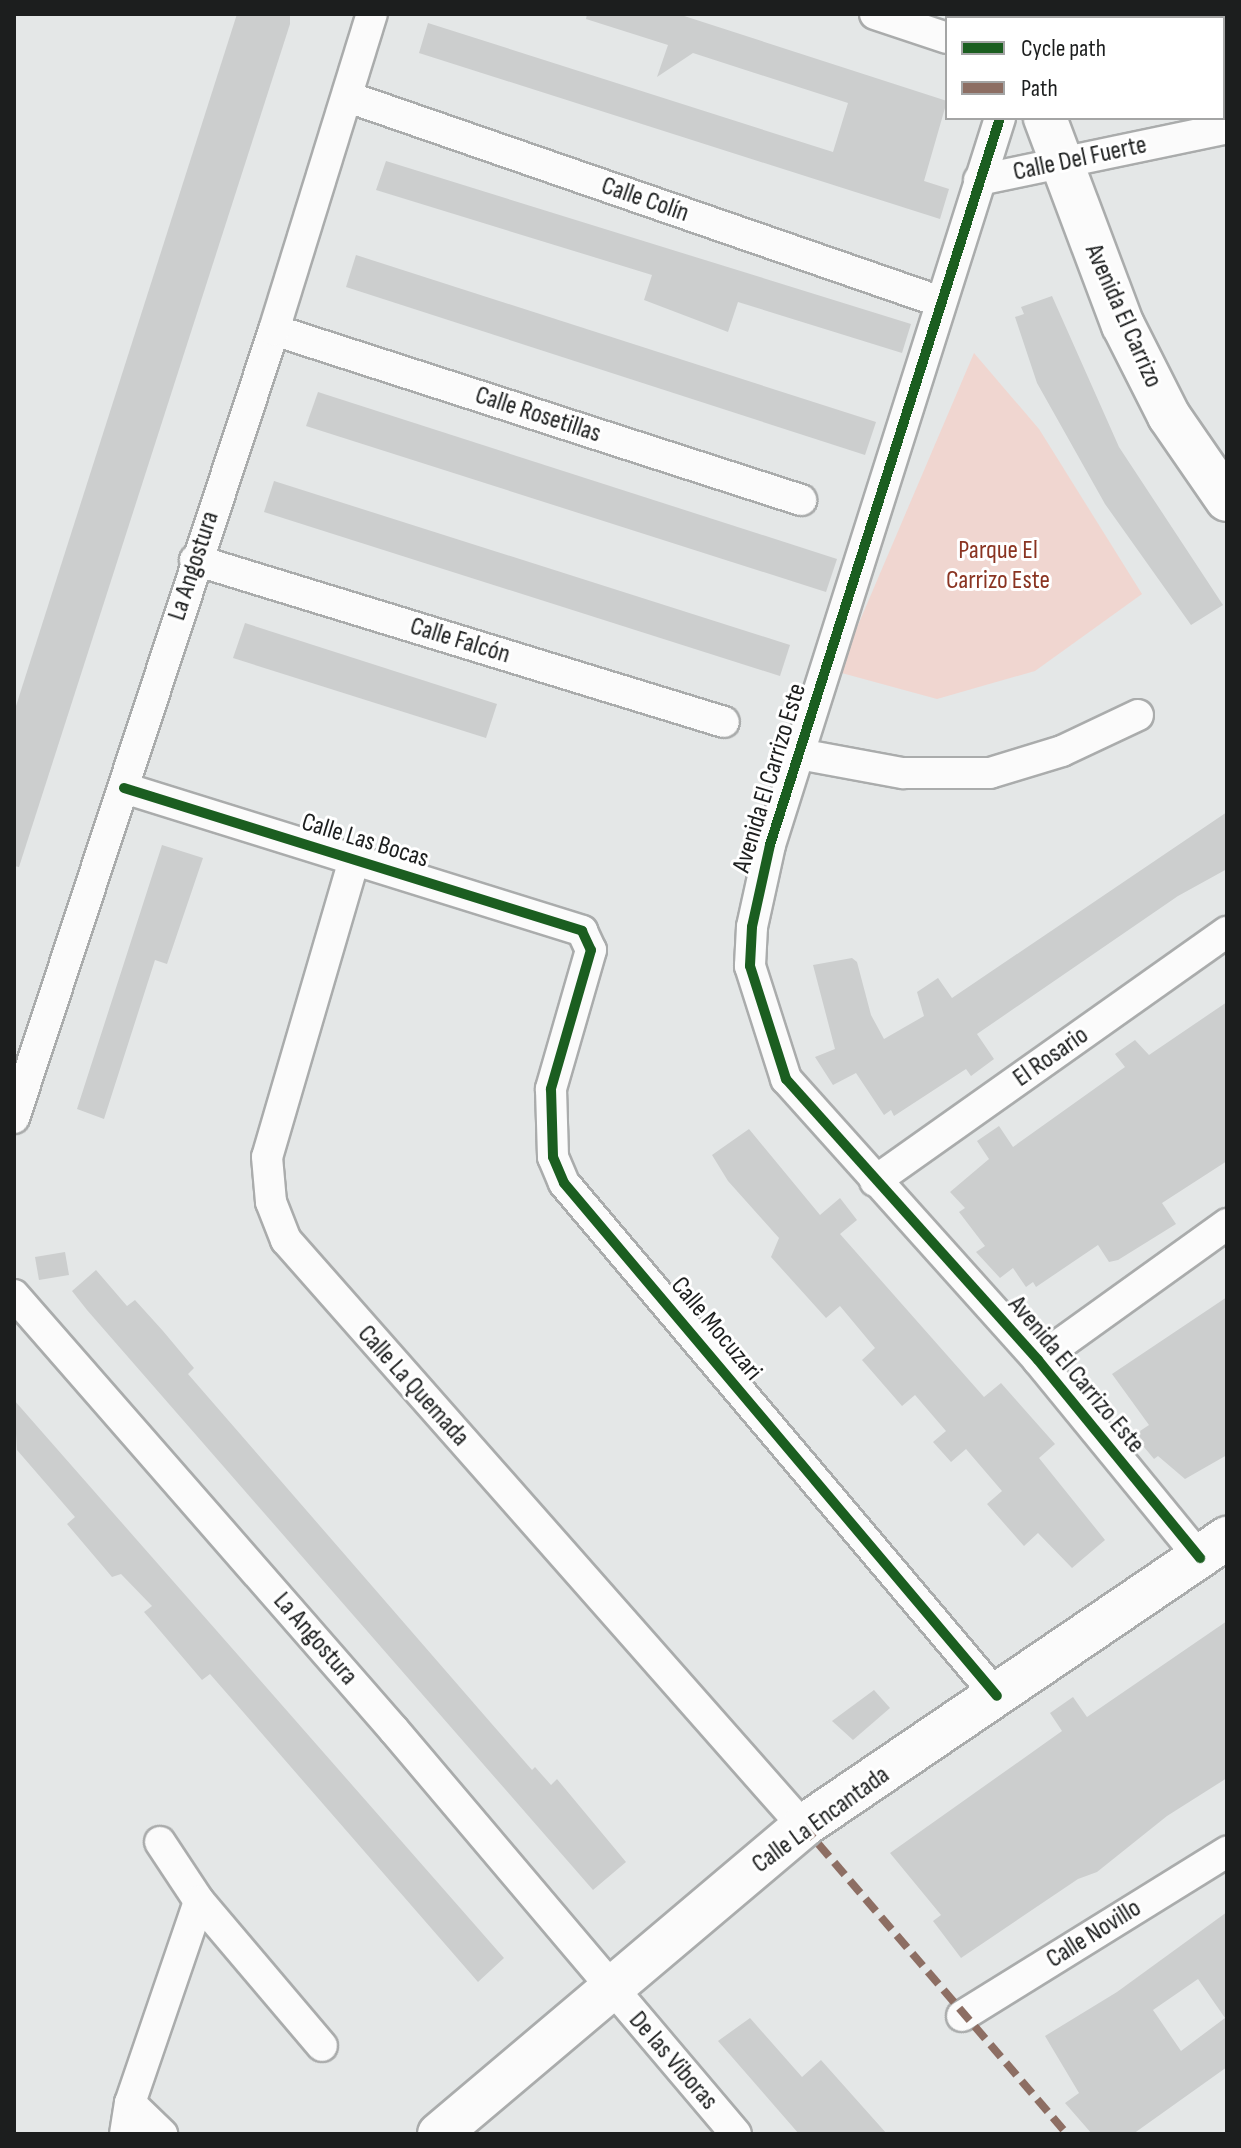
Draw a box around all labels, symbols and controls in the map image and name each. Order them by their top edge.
legend [945,16,1225,120]
text: Cycle path [1021,34,1106,63]
text: Path [1021,74,1058,103]
street label: Calle Del Fuerte [1010,130,1150,188]
street label: Calle Colín [597,171,693,229]
street label: Avenida El Carrizo [1078,240,1168,392]
street label: Calle Rosetillas [471,380,605,450]
street label: La Angostura [162,508,226,624]
park label: Parque El Carrizo Este [946,535,1050,596]
street label: Calle Falcón [406,611,514,671]
street label: Avenida El Carrizo Este [726,680,814,876]
street label: Calle Las Bocas [298,807,432,875]
street label: El Rosario [1007,1020,1095,1094]
street label: Calle Mocuzari [664,1271,768,1387]
street label: Avenida El Carrizo Este [1001,1290,1151,1460]
street label: Calle La Quemada [351,1319,475,1453]
street label: La Angostura [266,1586,364,1692]
street label: Calle La Encantada [746,1760,896,1880]
street label: Calle Novillo [1041,1893,1147,1975]
street label: De las Viboras [622,2005,724,2117]

